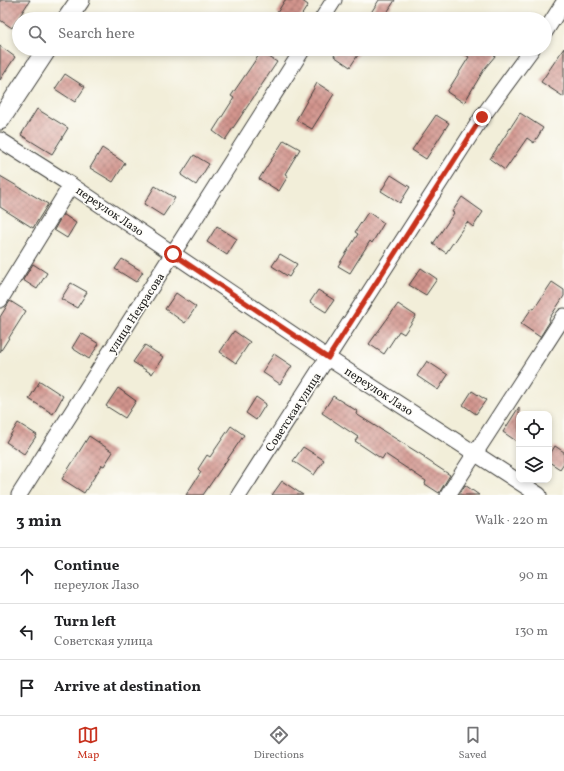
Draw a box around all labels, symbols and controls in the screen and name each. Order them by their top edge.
search box [12,12,552,56]
icon: search [26,23,48,45]
text: Search here [58,24,135,45]
route end [473,108,491,126]
street label: переулок Лазо [72,183,147,240]
route start [164,245,182,263]
street label: улица Некрасова [105,270,169,357]
street label: переулок Лазо [341,364,416,420]
street label: Советская улица [262,370,325,455]
map controls [516,411,552,483]
button: locate [516,411,552,447]
button: layers [516,447,552,483]
text: 3 min [16,510,62,533]
text: Walk · 220 m [475,512,548,530]
text: Continue [54,556,119,577]
icon: ahead [16,565,38,587]
text: 90 m [519,567,548,585]
text: переулок Лазо [54,577,139,595]
text: Turn left [54,612,116,633]
icon: left [16,621,38,643]
text: 130 m [515,623,548,641]
text: Советская улица [54,633,153,651]
icon: arrive [16,677,38,699]
text: Arrive at destination [54,677,201,698]
tab: Map [77,724,99,763]
tab: Directions [254,724,304,763]
tab: Saved [458,724,487,763]

